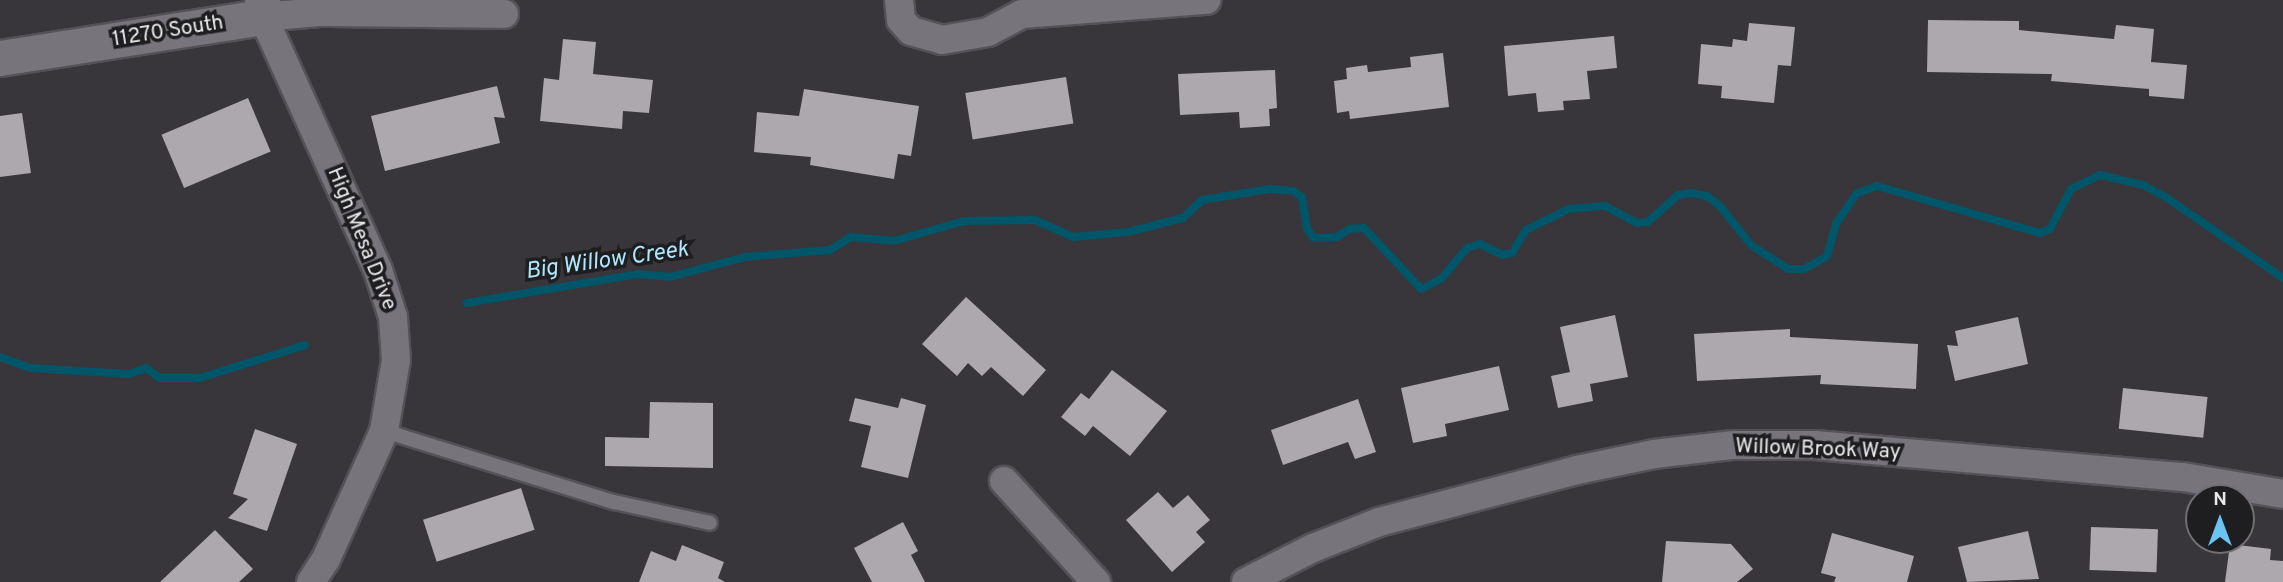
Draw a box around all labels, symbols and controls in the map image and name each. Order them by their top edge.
street label: 11270 South [111,11,225,53]
street label: High Mesa Drive [321,164,401,314]
water label: Big Willow Creek [524,237,690,287]
street label: Willow Brook Way [1735,435,1901,465]
north arrow [2185,484,2255,554]
text: N [2213,488,2227,512]

